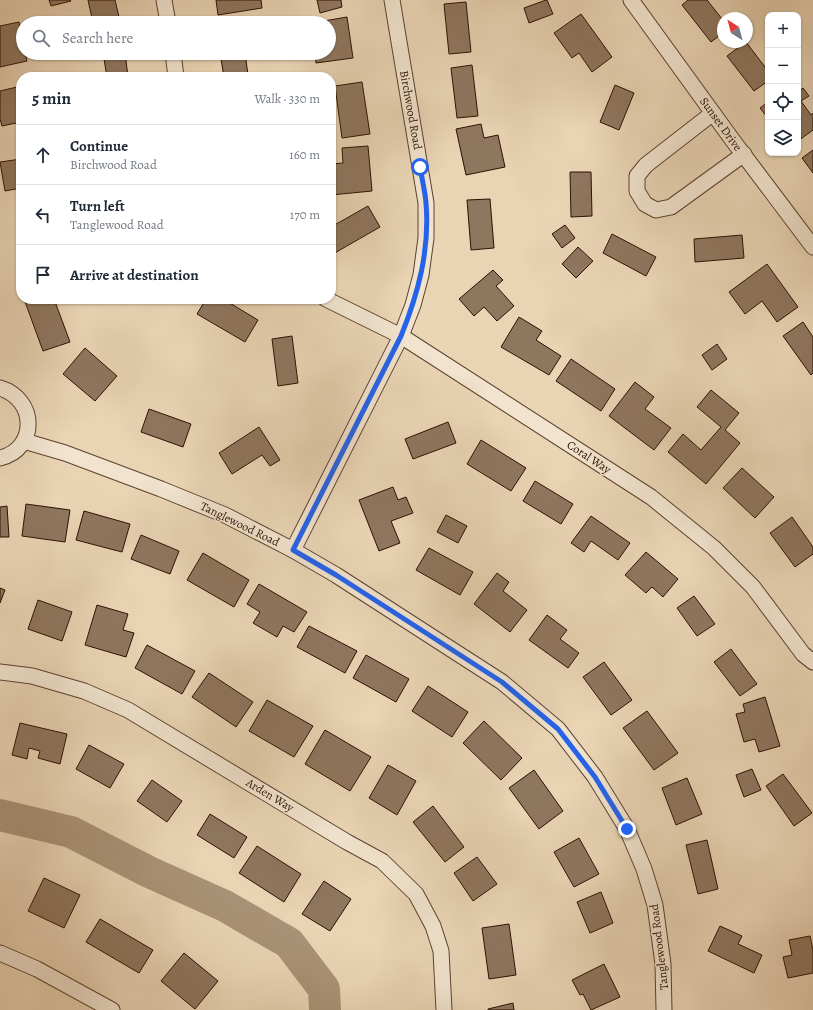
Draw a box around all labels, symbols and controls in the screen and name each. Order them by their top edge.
north arrow [717,12,753,48]
map controls [765,12,801,156]
button: + [765,12,801,48]
search box [16,16,336,60]
icon: search [30,27,52,49]
text: Search here [62,28,133,48]
button: − [765,48,801,84]
street label: Birchwood Road [396,69,426,151]
button: locate [765,84,801,120]
text: 5 min [32,87,71,110]
text: Walk · 330 m [254,90,320,107]
street label: Sunset Drive [696,94,746,154]
button: layers [765,120,801,156]
text: Continue [70,136,128,156]
icon: ahead [32,144,54,166]
text: 160 m [289,146,320,163]
text: Birchwood Road [70,156,157,173]
route start [411,158,429,176]
text: Turn left [70,196,125,216]
icon: left [32,204,54,226]
text: 170 m [290,206,320,223]
text: Tanglewood Road [70,216,164,233]
icon: arrive [32,264,54,286]
text: Arrive at destination [70,265,199,285]
street label: Coral Way [564,437,615,478]
street label: Tanglewood Road [198,498,283,550]
street label: Arden Way [242,774,297,816]
route end [618,820,636,838]
street label: Tanglewood Road [646,903,672,991]

